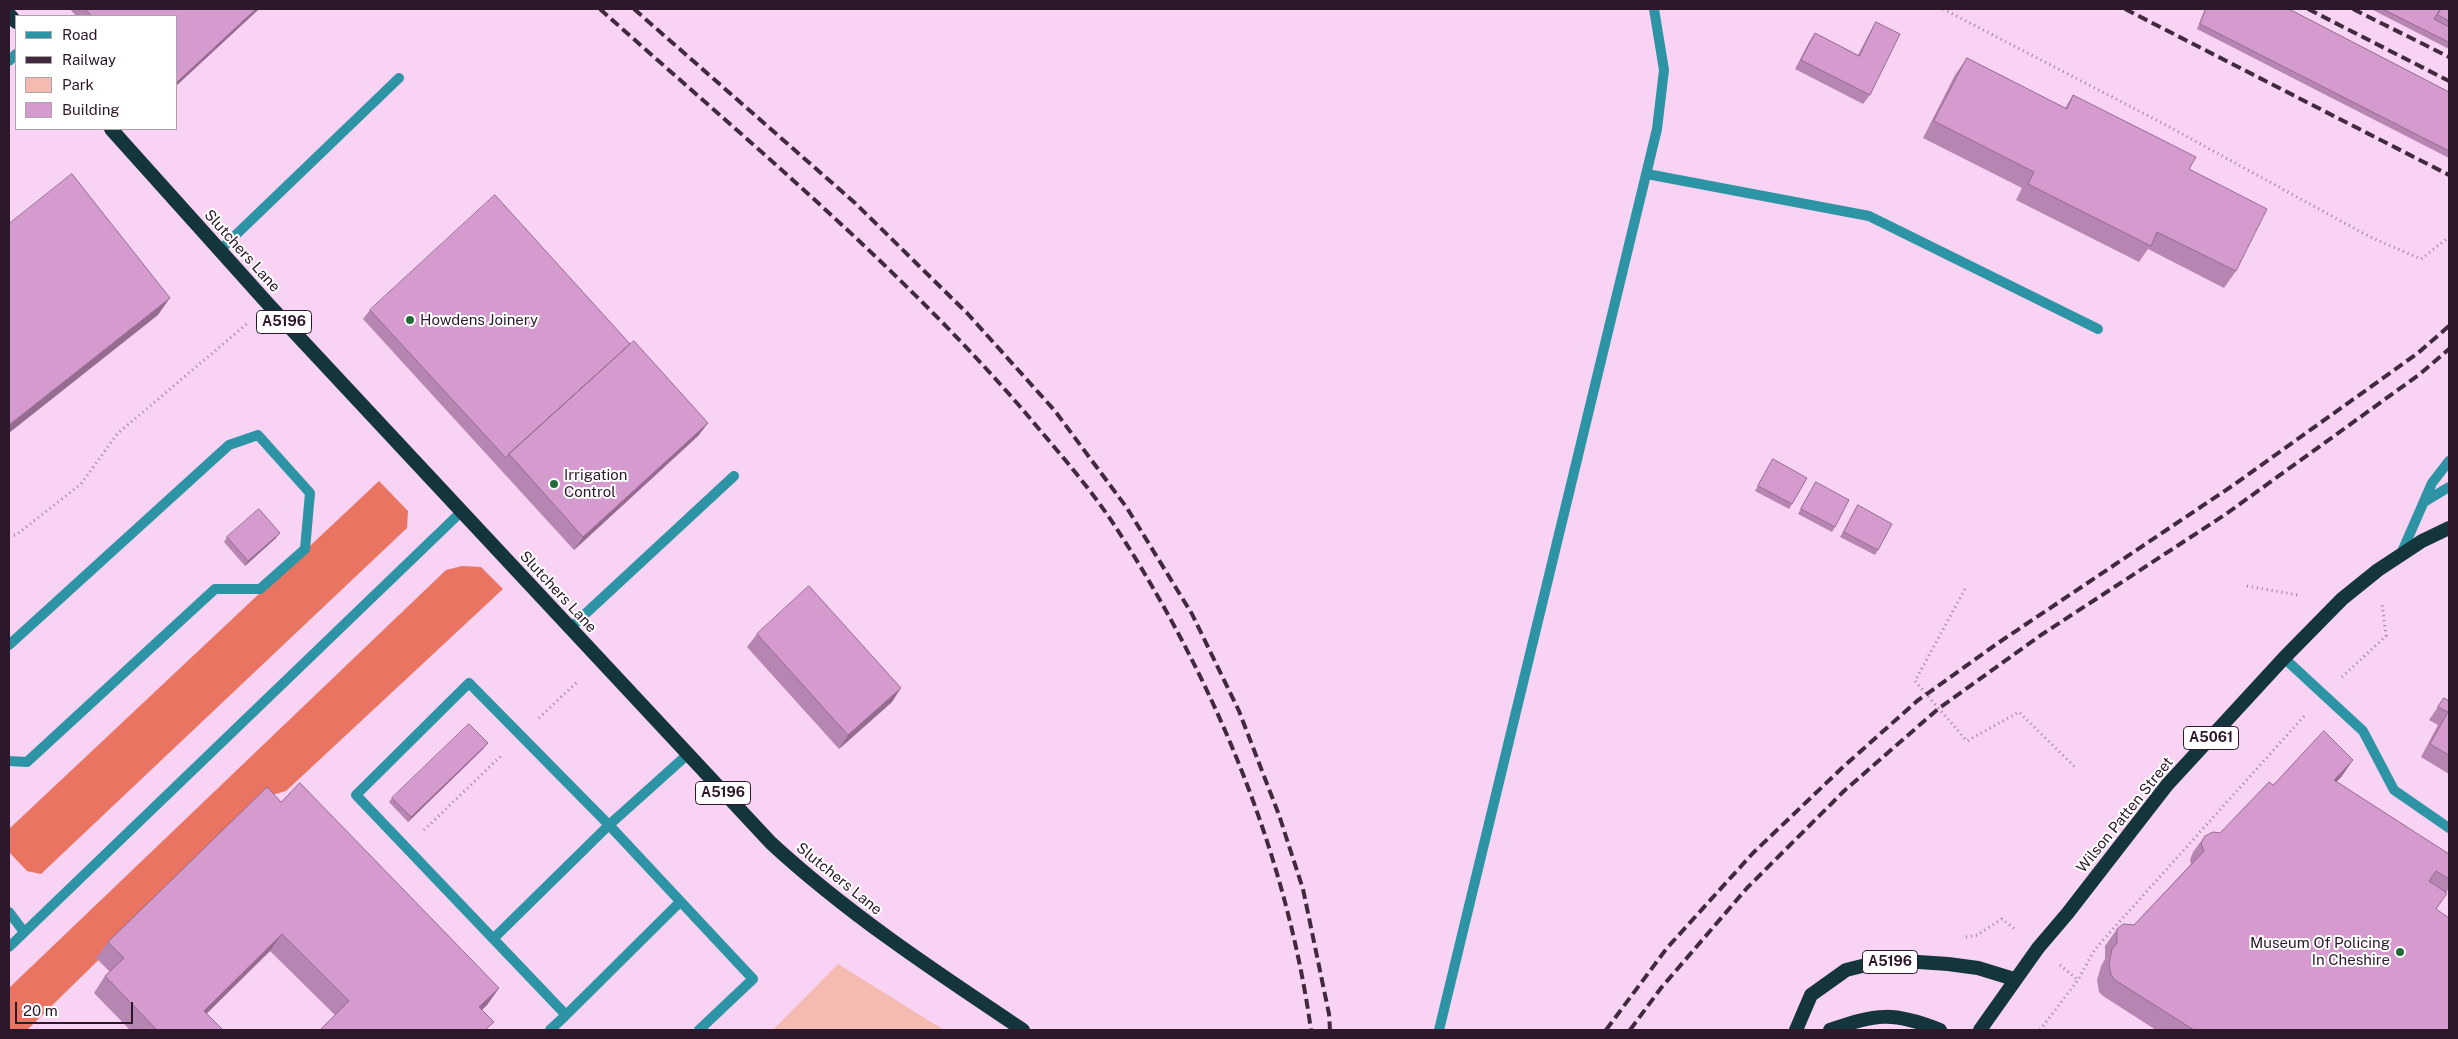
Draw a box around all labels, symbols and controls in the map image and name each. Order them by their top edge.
legend [15,15,178,130]
text: Road [62,26,98,43]
text: Railway [62,51,116,68]
text: Park [62,76,94,93]
text: Building [62,101,120,118]
street label: Slutchers Lane [200,206,284,296]
road number: A5196 [256,311,312,334]
place label: Howdens Joinery [420,311,538,329]
marker: Howdens Joinery [404,314,416,326]
place label: Irrigation Control [564,466,627,501]
marker: Irrigation Control [548,478,560,490]
street label: Slutchers Lane [516,548,600,636]
road number: A5061 [2184,726,2238,750]
street label: Wilson Patten Street [2073,754,2177,876]
road number: A5196 [696,781,750,804]
street label: Slutchers Lane [793,839,885,919]
place label: Museum Of Policing In Cheshire [2250,934,2390,969]
marker: Museum Of Policing In Cheshire [2394,946,2406,958]
road number: A5196 [1862,950,1918,974]
scale bar [18,992,135,1024]
text: 20 m [23,1002,58,1019]

